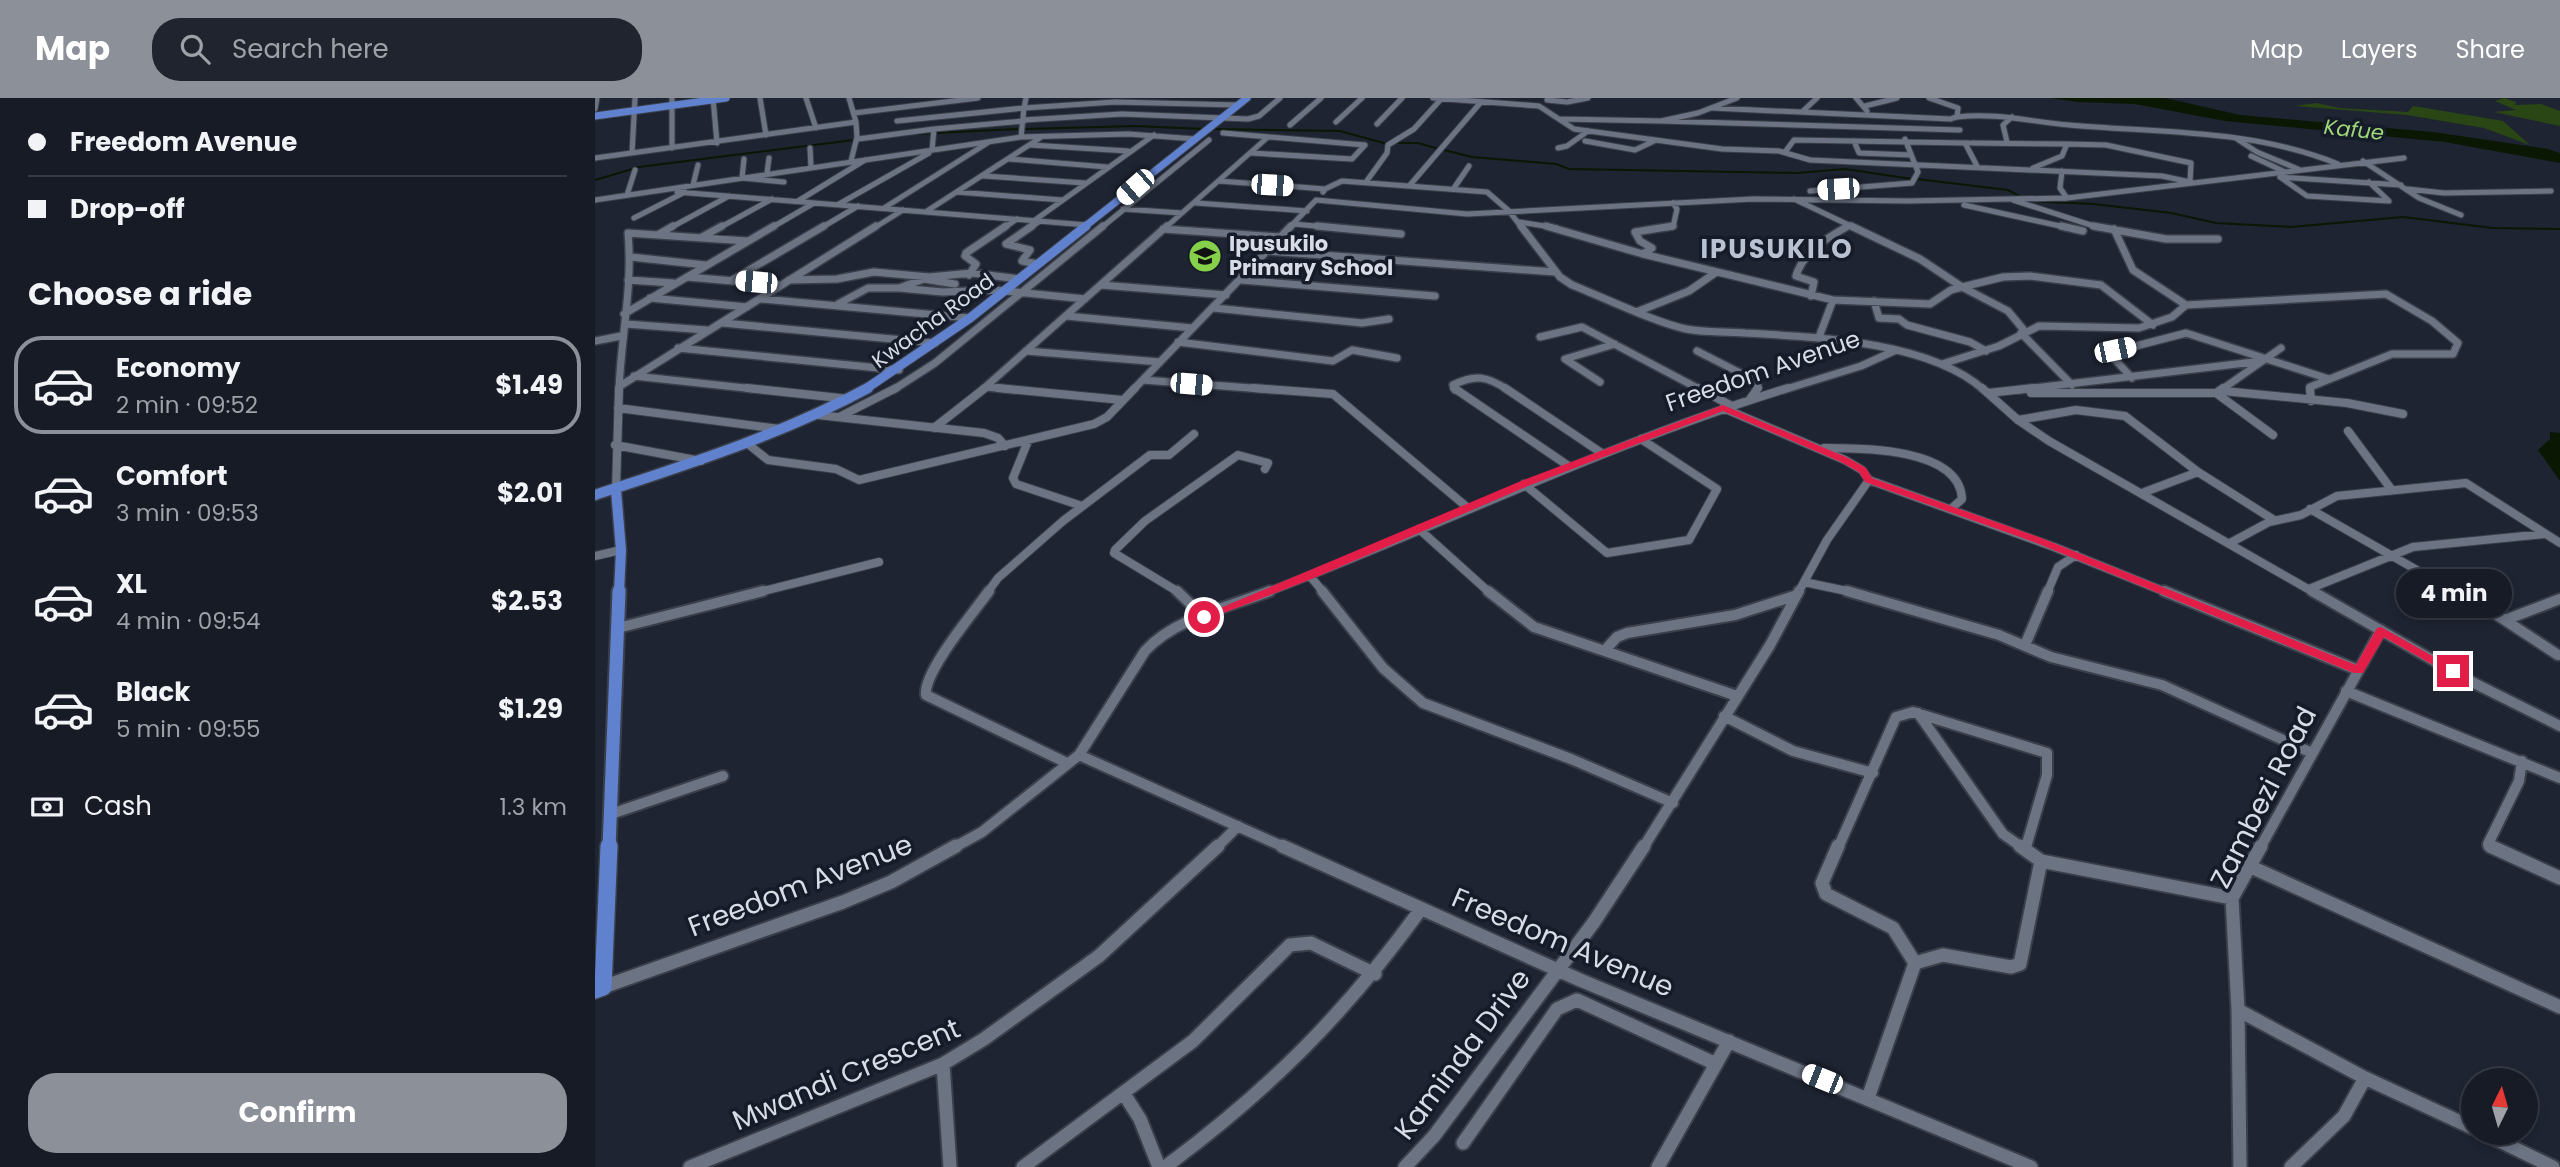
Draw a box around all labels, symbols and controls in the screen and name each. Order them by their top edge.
search box [152,18,642,81]
text: Map [35,25,110,72]
icon: search [176,30,214,68]
text: Search here [232,31,389,67]
text: Map [2250,33,2303,66]
text: Layers [2341,33,2417,66]
text: Share [2455,33,2525,66]
water label: Kafue [2323,112,2385,147]
text: Freedom Avenue [70,124,297,160]
car [1113,165,1158,209]
car [1251,173,1294,197]
car [1817,177,1860,201]
text: Drop-off [70,191,185,227]
place label: Ipusukilo Primary School [1229,229,1393,282]
district label: IPUSUKILO [1700,231,1854,267]
school or university icon: Ipusukilo Primary School [1186,237,1224,275]
street label: Kwacha Road [866,266,1000,375]
car [735,270,778,294]
text: Choose a ride [28,271,252,316]
street label: Freedom Avenue [1661,322,1864,419]
car [2093,335,2138,365]
text: Economy [116,350,240,386]
icon: car [32,354,95,417]
text: $1.49 [495,367,563,403]
car [1170,372,1213,396]
text: 2 min · 09:52 [116,389,258,421]
text: Comfort [116,458,228,494]
icon: car [32,462,95,525]
text: $2.01 [497,475,563,511]
text: 3 min · 09:53 [116,497,259,529]
text: XL [116,566,147,602]
icon: car [32,570,95,633]
callout: 4 min [2395,570,2511,618]
text: 4 min [2420,577,2488,609]
text: $2.53 [491,583,563,619]
route start [1188,601,1220,633]
text: 4 min · 09:54 [116,605,261,637]
route end [2437,655,2469,687]
text: Black [116,674,190,710]
icon: car [32,678,95,741]
text: $1.29 [498,691,563,727]
street label: Zambezi Road [2201,700,2326,895]
text: 5 min · 09:55 [116,713,261,745]
icon: cash [28,788,66,826]
text: Cash [84,788,152,824]
text: 1.3 km [500,791,567,823]
street label: Freedom Avenue [682,825,918,946]
street label: Freedom Avenue [1446,878,1680,1007]
street label: Kaminda Drive [1385,961,1540,1148]
street label: Mwandi Crescent [726,1009,966,1140]
car [1799,1061,1846,1097]
north arrow [2461,1068,2537,1144]
map controls [2461,1068,2538,1145]
button: Confirm [28,1073,567,1153]

